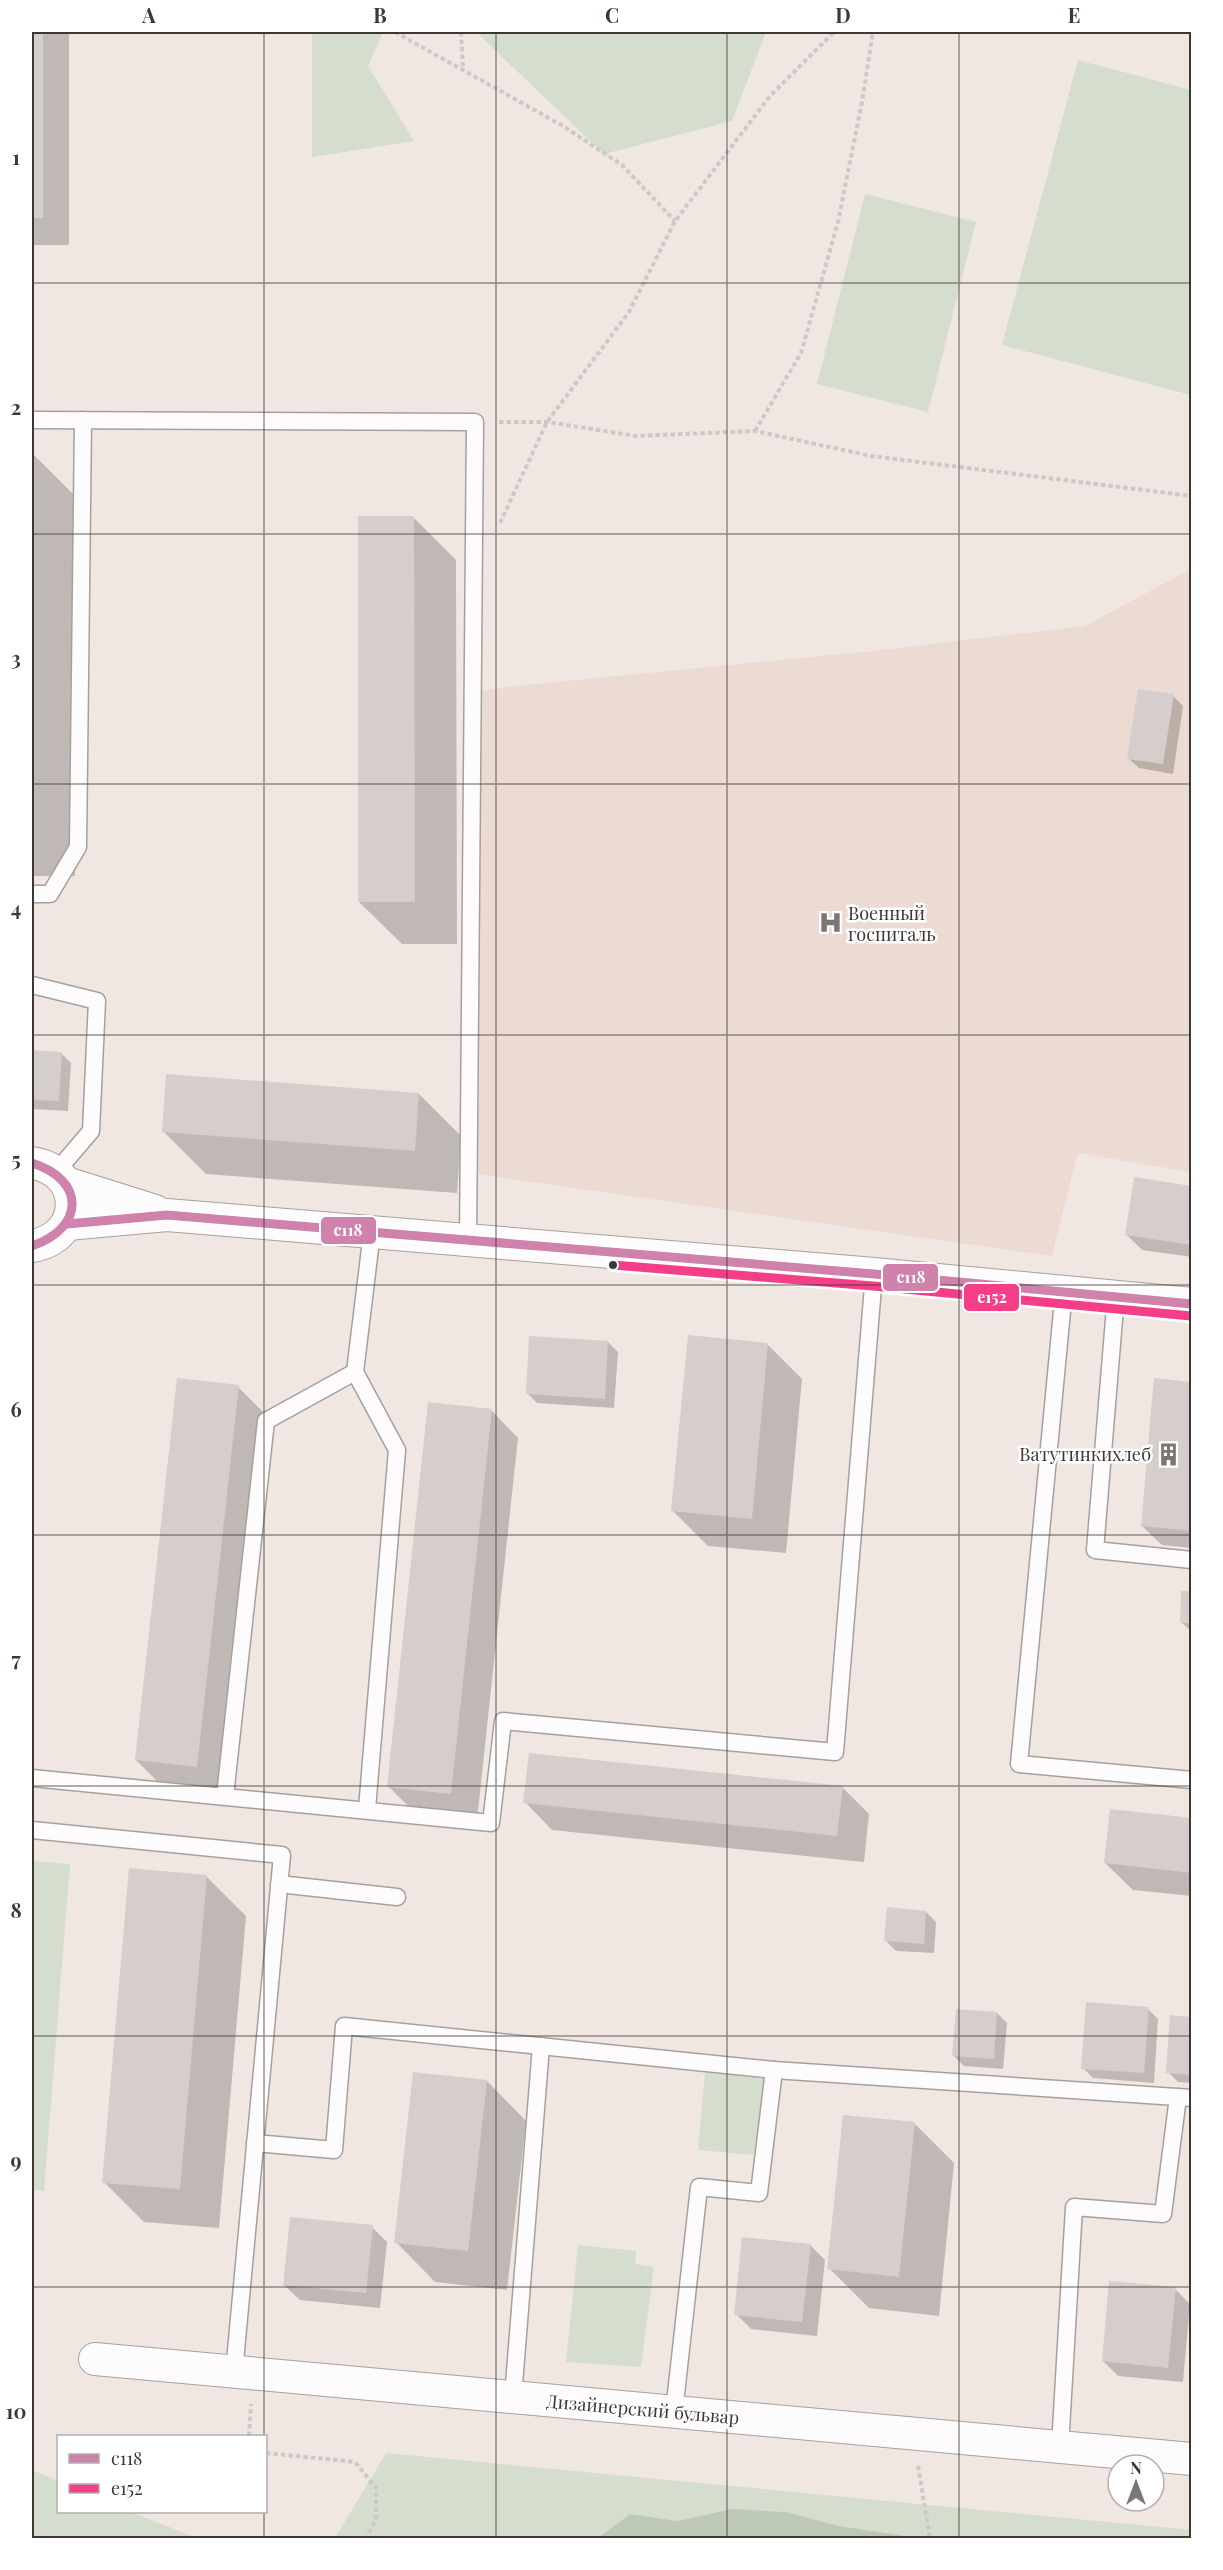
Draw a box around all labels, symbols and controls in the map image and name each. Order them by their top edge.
text: A [141,1,156,28]
text: B [373,1,387,28]
text: C [605,1,619,28]
text: D [835,1,851,28]
text: E [1068,1,1080,28]
text: 1 [12,143,20,170]
text: 2 [11,393,21,420]
text: 3 [11,644,21,671]
text: 4 [11,894,21,921]
place label: Военный госпиталь [848,901,936,946]
hospital icon: Военный госпиталь [817,910,843,936]
text: 5 [11,1145,21,1172]
line badge: с118 [320,1216,377,1245]
text: с118 [333,1219,363,1240]
unlabelled marker [607,1259,619,1271]
line badge: с118 [882,1263,939,1292]
text: с118 [896,1266,926,1287]
line badge: е152 [963,1283,1020,1312]
text: е152 [977,1286,1007,1307]
text: 6 [10,1395,22,1422]
building icon: Ватутинкихлеб [1156,1441,1182,1467]
place label: Ватутинкихлеб [1019,1442,1151,1466]
text: 7 [11,1645,21,1672]
text: 8 [10,1896,22,1923]
text: 9 [10,2146,22,2173]
street label: Дизайнерский бульвар [546,2389,740,2429]
text: 10 [6,2397,26,2424]
legend [57,2435,267,2513]
text: с118 [111,2446,142,2470]
north arrow [1106,2453,1166,2513]
text: N [1130,2457,1142,2478]
text: е152 [111,2476,143,2500]

